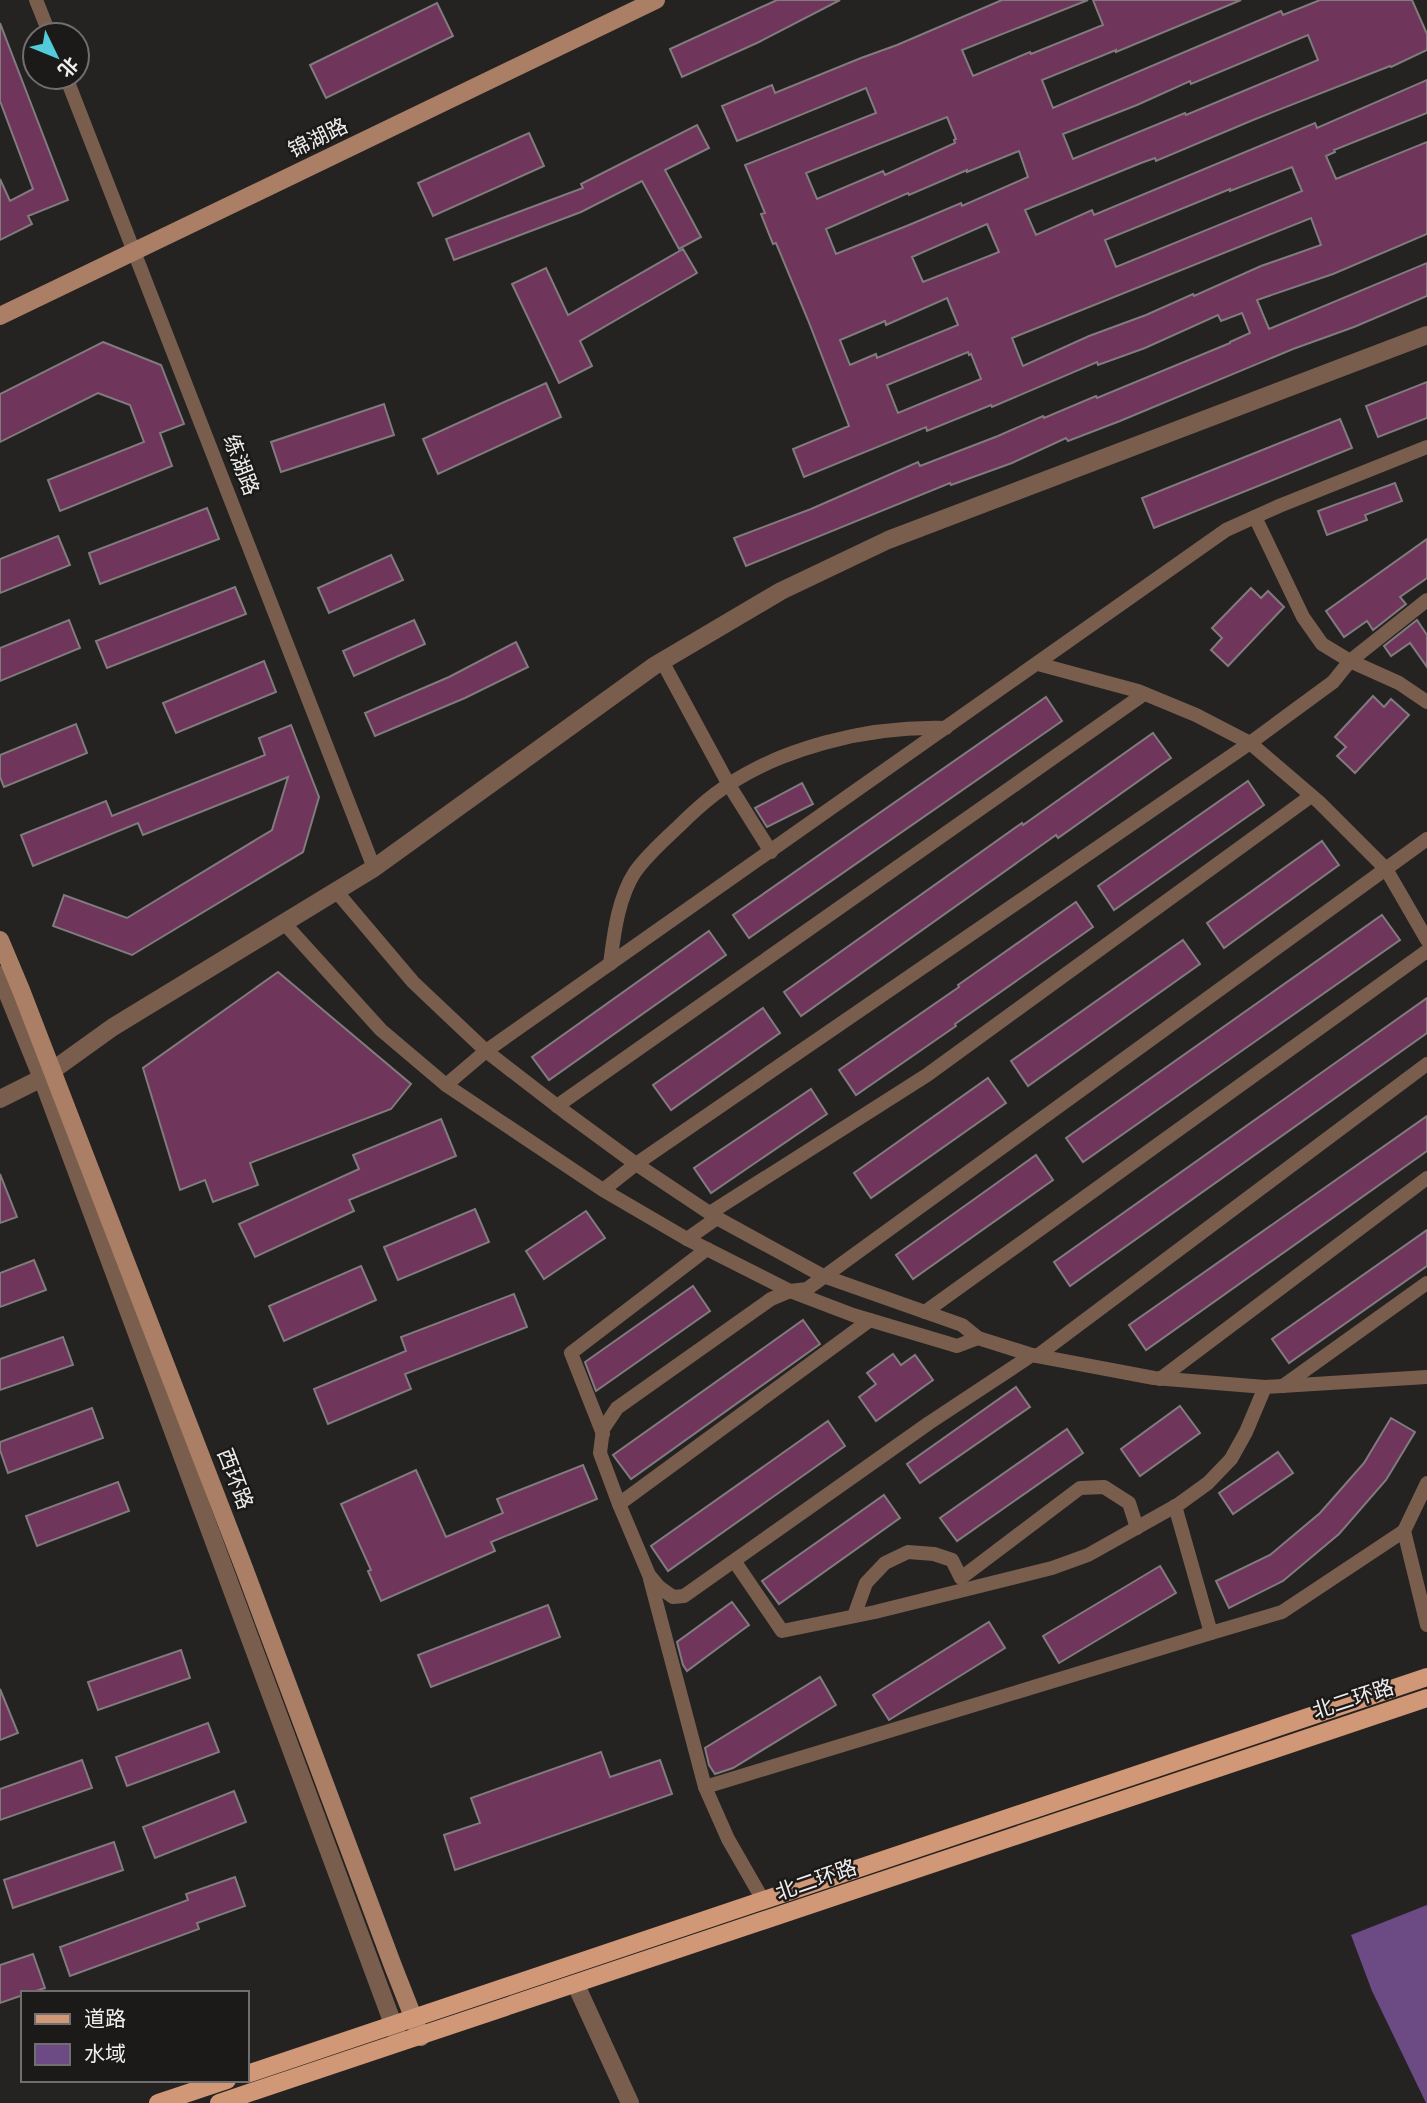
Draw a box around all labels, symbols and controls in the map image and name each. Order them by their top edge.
north arrow [21,21,91,91]
text: 北 [53,52,83,82]
street label: 锦湖路 [284,113,352,163]
street label: 练湖路 [219,431,264,499]
street label: 西环路 [213,1445,258,1513]
street label: 北二环路 [1309,1674,1397,1723]
street label: 北二环路 [772,1854,860,1905]
legend [21,1991,248,2082]
text: 道路 [84,2006,126,2031]
text: 水域 [84,2041,126,2066]

